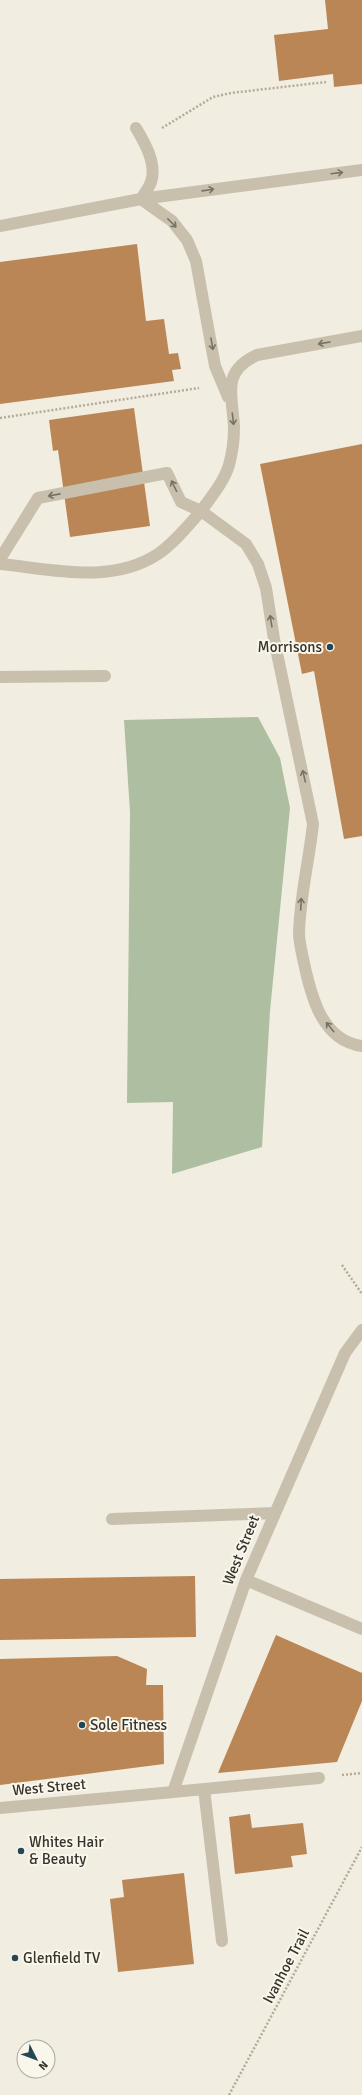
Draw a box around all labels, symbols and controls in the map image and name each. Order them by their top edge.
one-way arrow [330,169,343,177]
one-way arrow [201,186,214,194]
one-way arrow [168,218,177,228]
one-way arrow [208,337,216,350]
one-way arrow [317,339,330,347]
one-way arrow [229,412,236,425]
one-way arrow [170,481,177,493]
one-way arrow [48,492,61,500]
one-way arrow [267,615,275,628]
place label: Morrisons [258,638,322,656]
marker: Morrisons [325,642,335,652]
one-way arrow [299,769,307,782]
one-way arrow [297,898,304,911]
one-way arrow [325,1022,334,1033]
street label: West Street [219,1512,263,1588]
place label: Sole Fitness [90,1716,168,1734]
marker: Sole Fitness [77,1720,87,1730]
street label: West Street [11,1775,87,1799]
place label: Whites Hair & Beauty [29,1833,104,1868]
marker: Whites Hair & Beauty [16,1846,26,1856]
street label: Ivanhoe Trail [259,1926,313,2006]
place label: Glenfield TV [23,1949,101,1967]
marker: Glenfield TV [10,1953,20,1963]
north arrow [16,2039,56,2079]
text: N [36,2058,50,2073]

